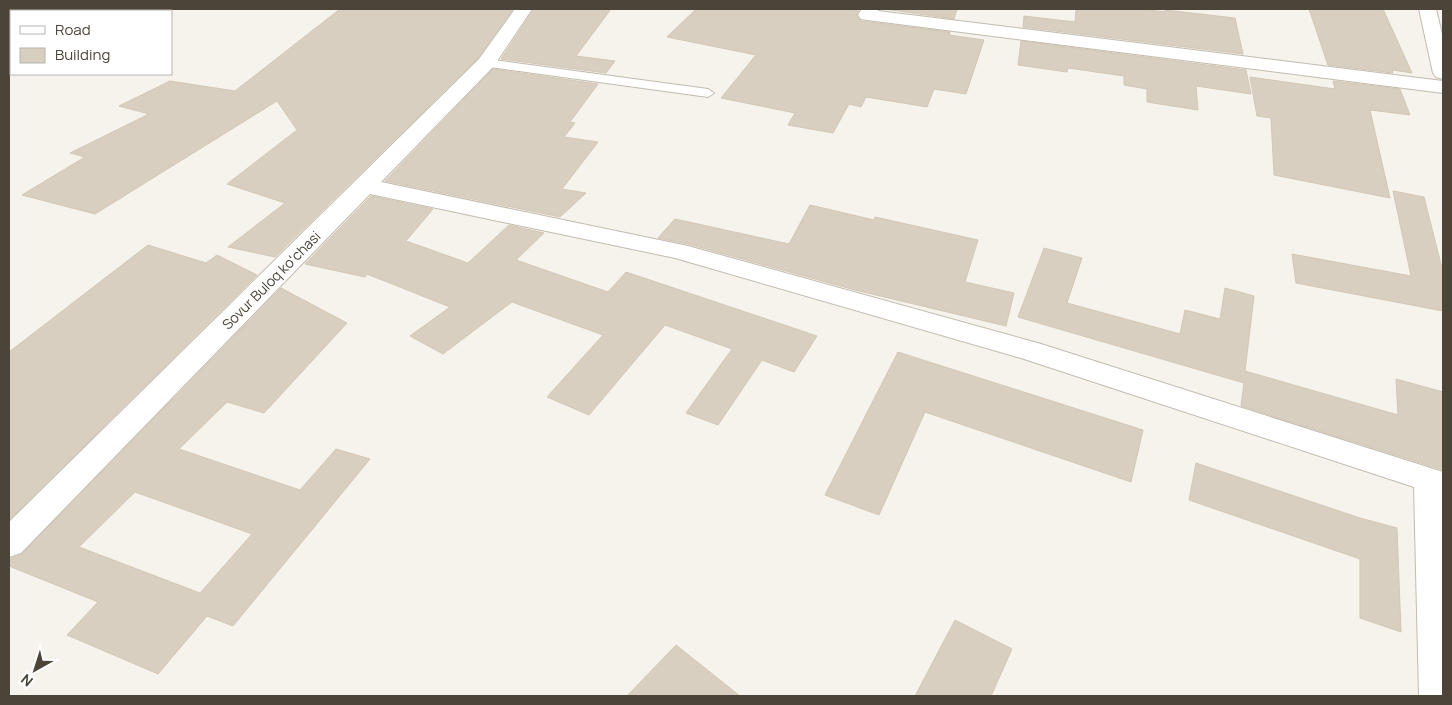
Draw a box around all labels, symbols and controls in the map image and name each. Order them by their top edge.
legend [10,10,172,75]
text: Road [55,19,91,40]
text: Building [55,44,110,65]
street label: Sovur Buloq koʻchasi [218,227,324,333]
north arrow [10,645,60,695]
text: N [17,670,36,691]

